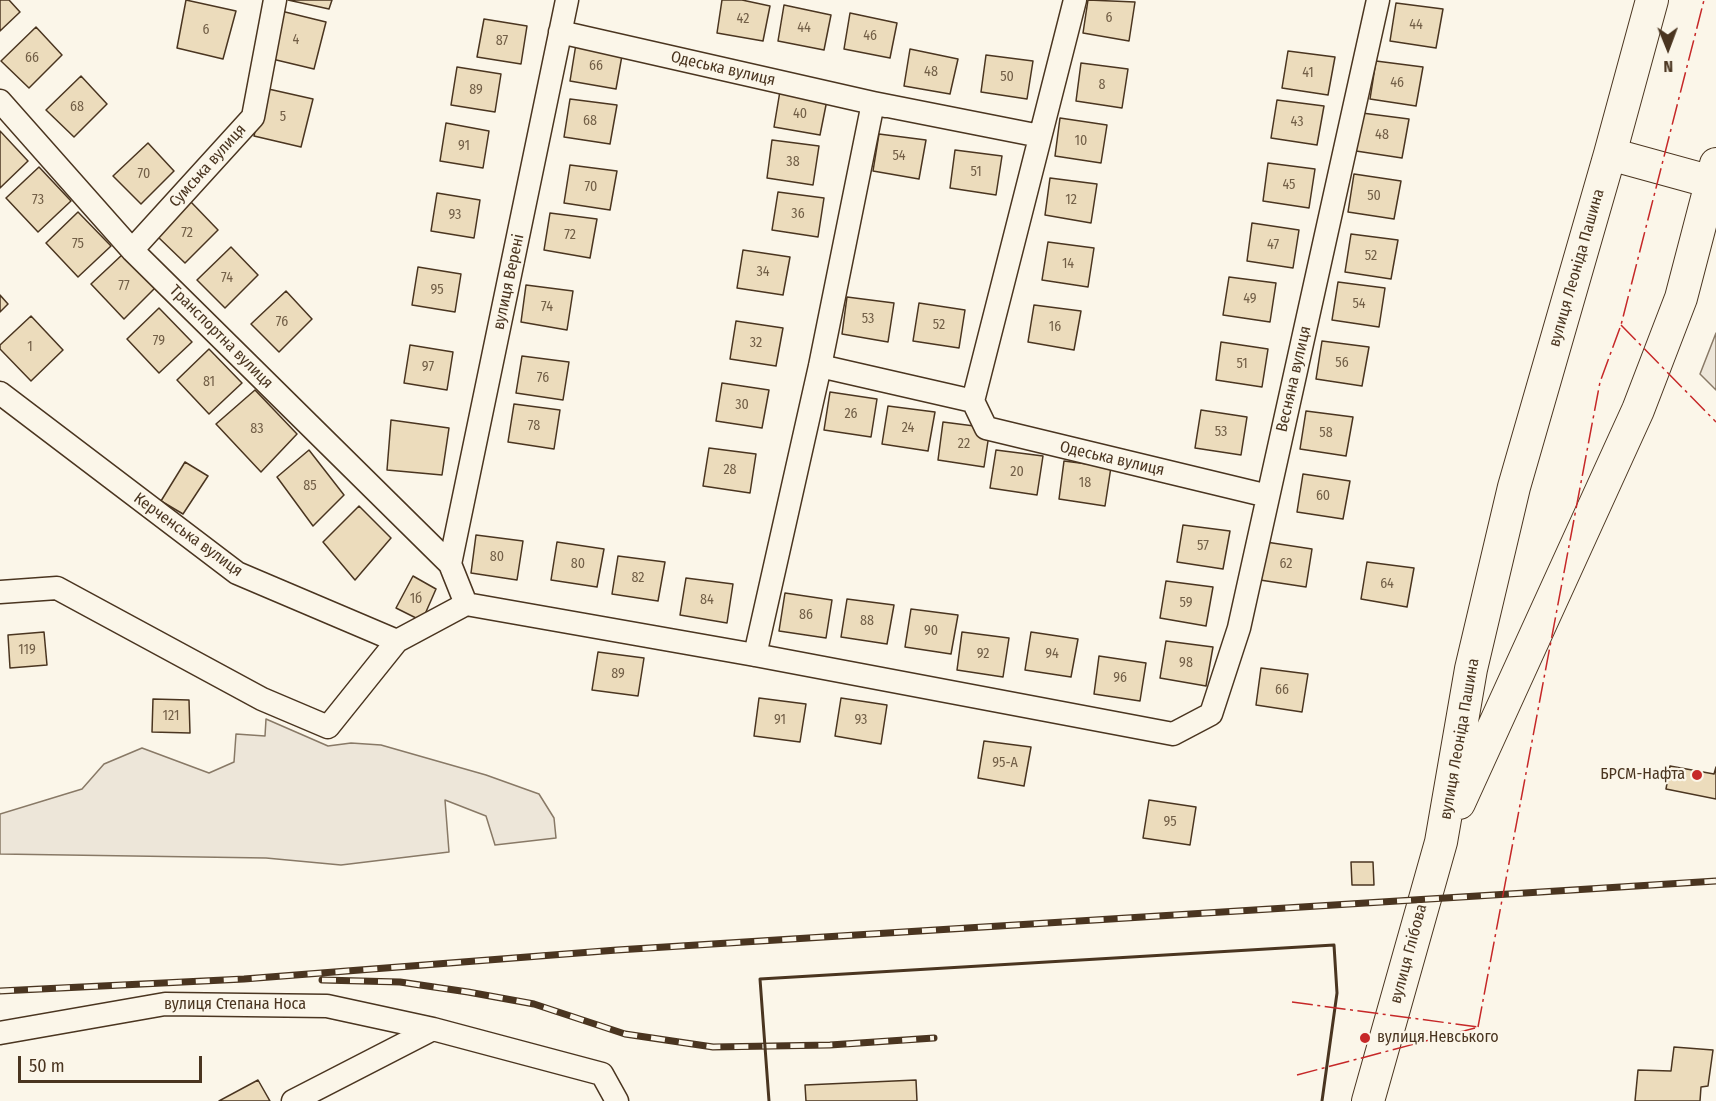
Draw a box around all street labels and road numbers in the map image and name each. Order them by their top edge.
street label: Одеська вулиця [669,48,777,90]
street label: Сумська вулиця [166,120,250,212]
street label: вулиця Леоніда Пашина [1545,187,1609,349]
street label: вулиця Верені [489,232,529,332]
street label: Транспортна вулиця [165,281,277,393]
street label: Весняна вулиця [1272,324,1316,434]
street label: Одеська вулиця [1058,438,1166,480]
street label: Керченська вулиця [130,489,246,581]
street label: вулиця Леоніда Пашина [1436,657,1484,821]
street label: вулиця Глібова [1386,902,1432,1006]
street label: вулиця Степана Носа [164,995,306,1015]

